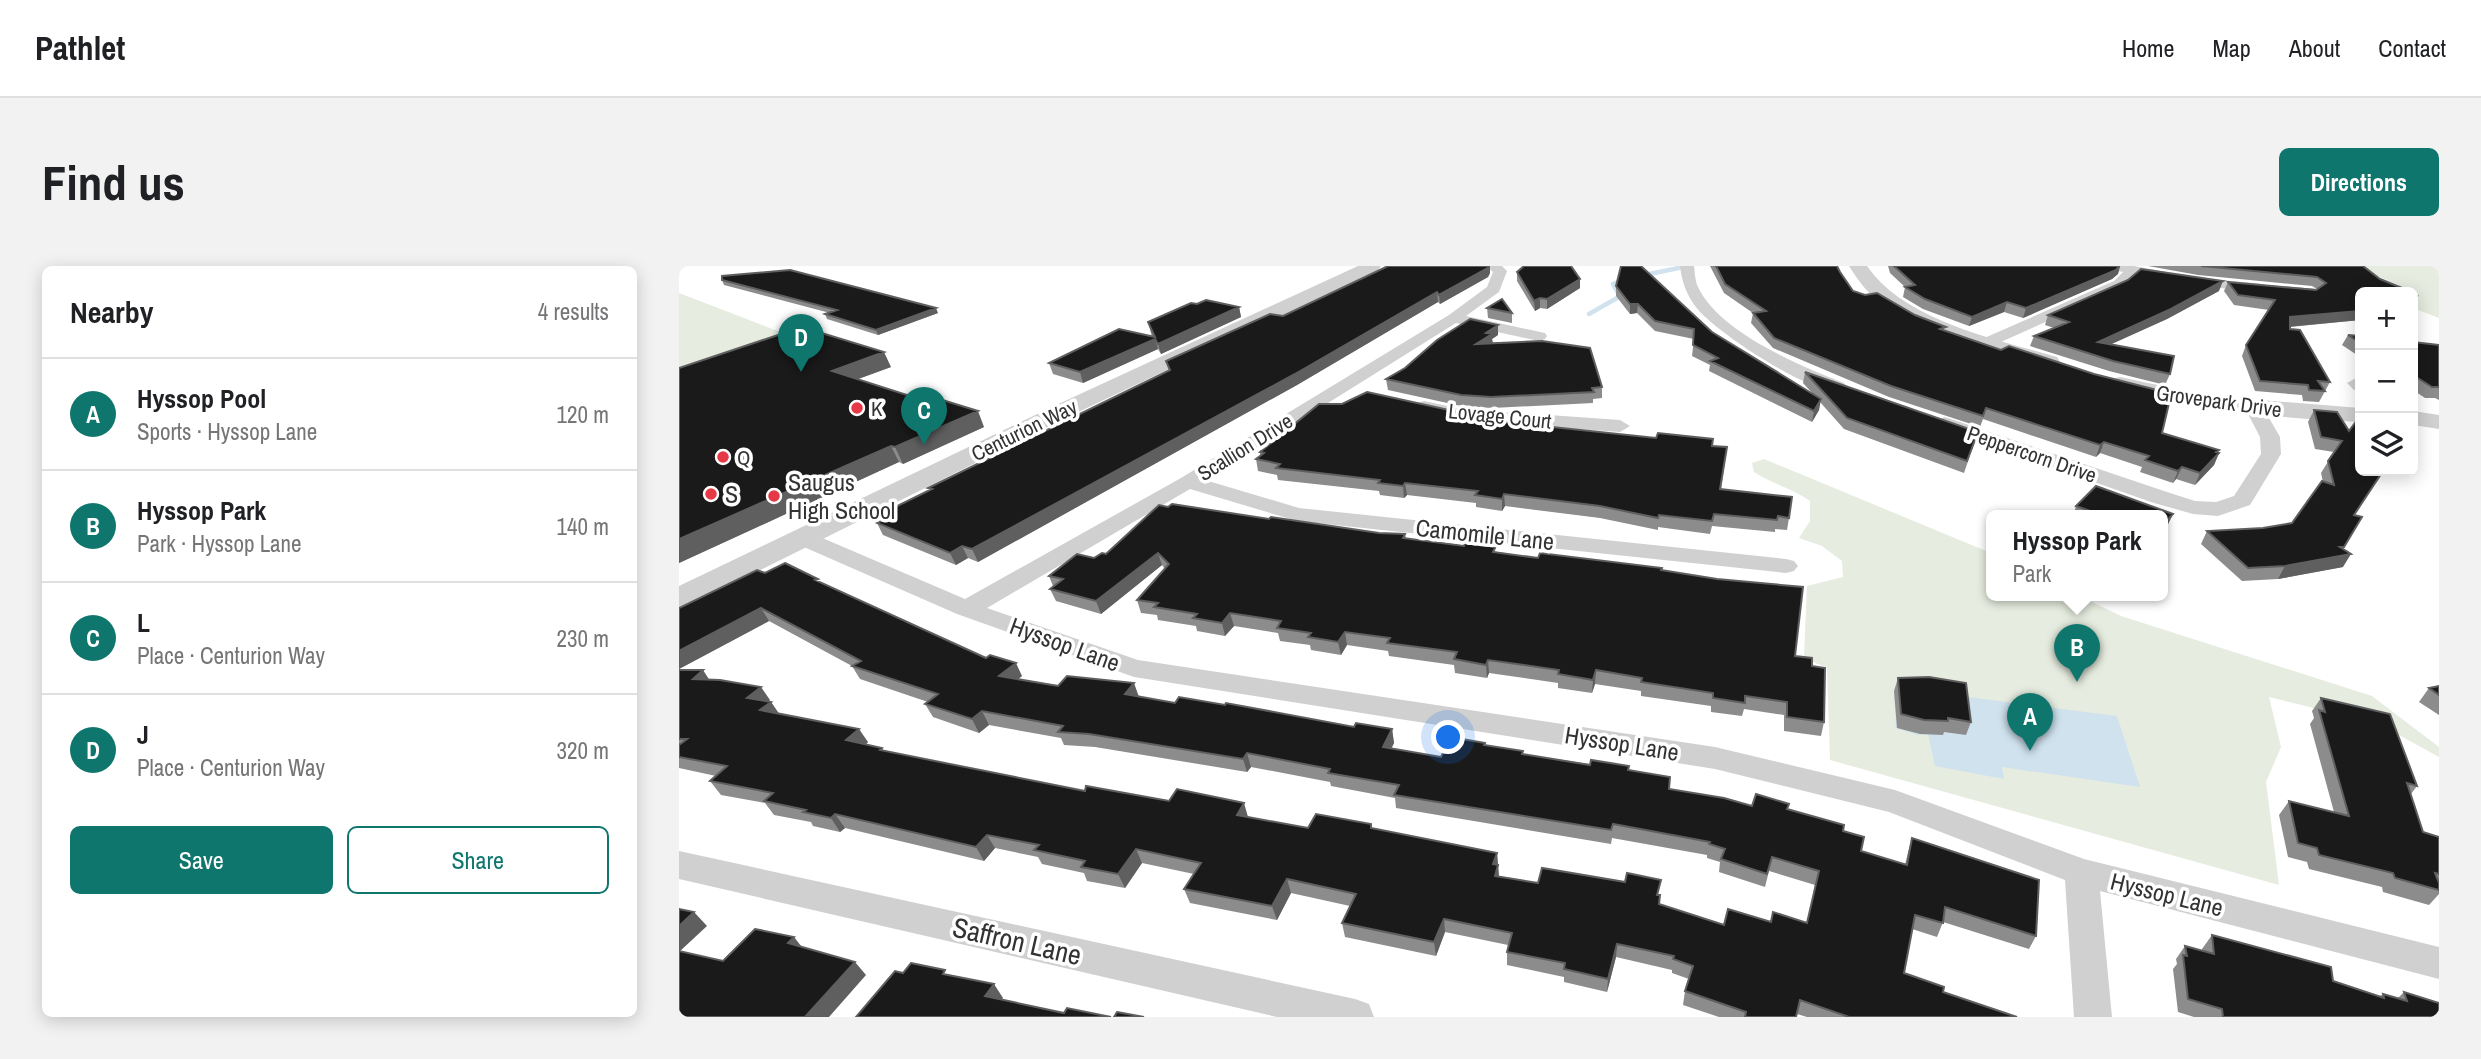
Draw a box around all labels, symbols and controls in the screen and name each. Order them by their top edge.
text: Pathlet [35,26,125,70]
text: Home [2122,32,2174,64]
text: Map [2212,32,2251,64]
text: About [2289,32,2340,64]
text: Contact [2378,32,2446,64]
button: Directions [2279,148,2439,216]
text: Find us [42,149,185,215]
map controls [2355,287,2418,476]
button: + [2355,287,2418,350]
text: Nearby [70,292,153,332]
text: 4 results [538,296,609,327]
pin: D [778,314,824,372]
button: − [2355,350,2418,413]
street label: Grovepark Drive [2154,378,2284,424]
text: Hyssop Pool [137,381,266,416]
pin: C [901,387,947,445]
street label: Centurion Way [966,392,1082,468]
place label: K [871,394,883,423]
street label: Lovage Court [1447,396,1553,436]
text: A [86,399,100,430]
text: 120 m [557,399,609,430]
marker: K [849,400,865,416]
street label: Scallion Drive [1192,406,1298,488]
button: layers [2355,413,2418,476]
text: Sports · Hyssop Lane [137,416,317,447]
street label: Peppercorn Drive [1963,418,2101,490]
place label: Q [737,443,750,472]
marker: Q [715,449,731,465]
place label: Saugus High School [788,466,895,526]
place label: S [725,478,738,510]
marker: S [703,486,719,502]
marker: Saugus High School [766,488,782,504]
text: Hyssop Park [137,493,266,528]
popup [1986,510,2168,601]
text: B [86,511,100,542]
text: 140 m [557,511,609,542]
street label: Camomile Lane [1414,511,1556,557]
text: Hyssop Park [2012,523,2142,558]
text: Park · Hyssop Lane [137,528,302,559]
text: Park [2012,558,2051,589]
text: L [137,605,150,640]
street label: Hyssop Lane [1006,609,1124,679]
text: C [86,623,100,654]
text: 230 m [557,623,609,654]
pin: B [2054,624,2100,682]
text: Place · Centurion Way [137,640,325,671]
pin: A [2007,693,2053,751]
text: J [137,717,149,752]
street label: Hyssop Lane [1563,718,1681,768]
your location [1431,720,1465,754]
text: D [86,735,100,766]
text: 320 m [557,735,609,766]
text: Place · Centurion Way [137,752,325,783]
button: Save [70,826,333,894]
button: Share [347,826,609,894]
street label: Hyssop Lane [2107,865,2227,923]
street label: Saffron Lane [949,908,1085,974]

